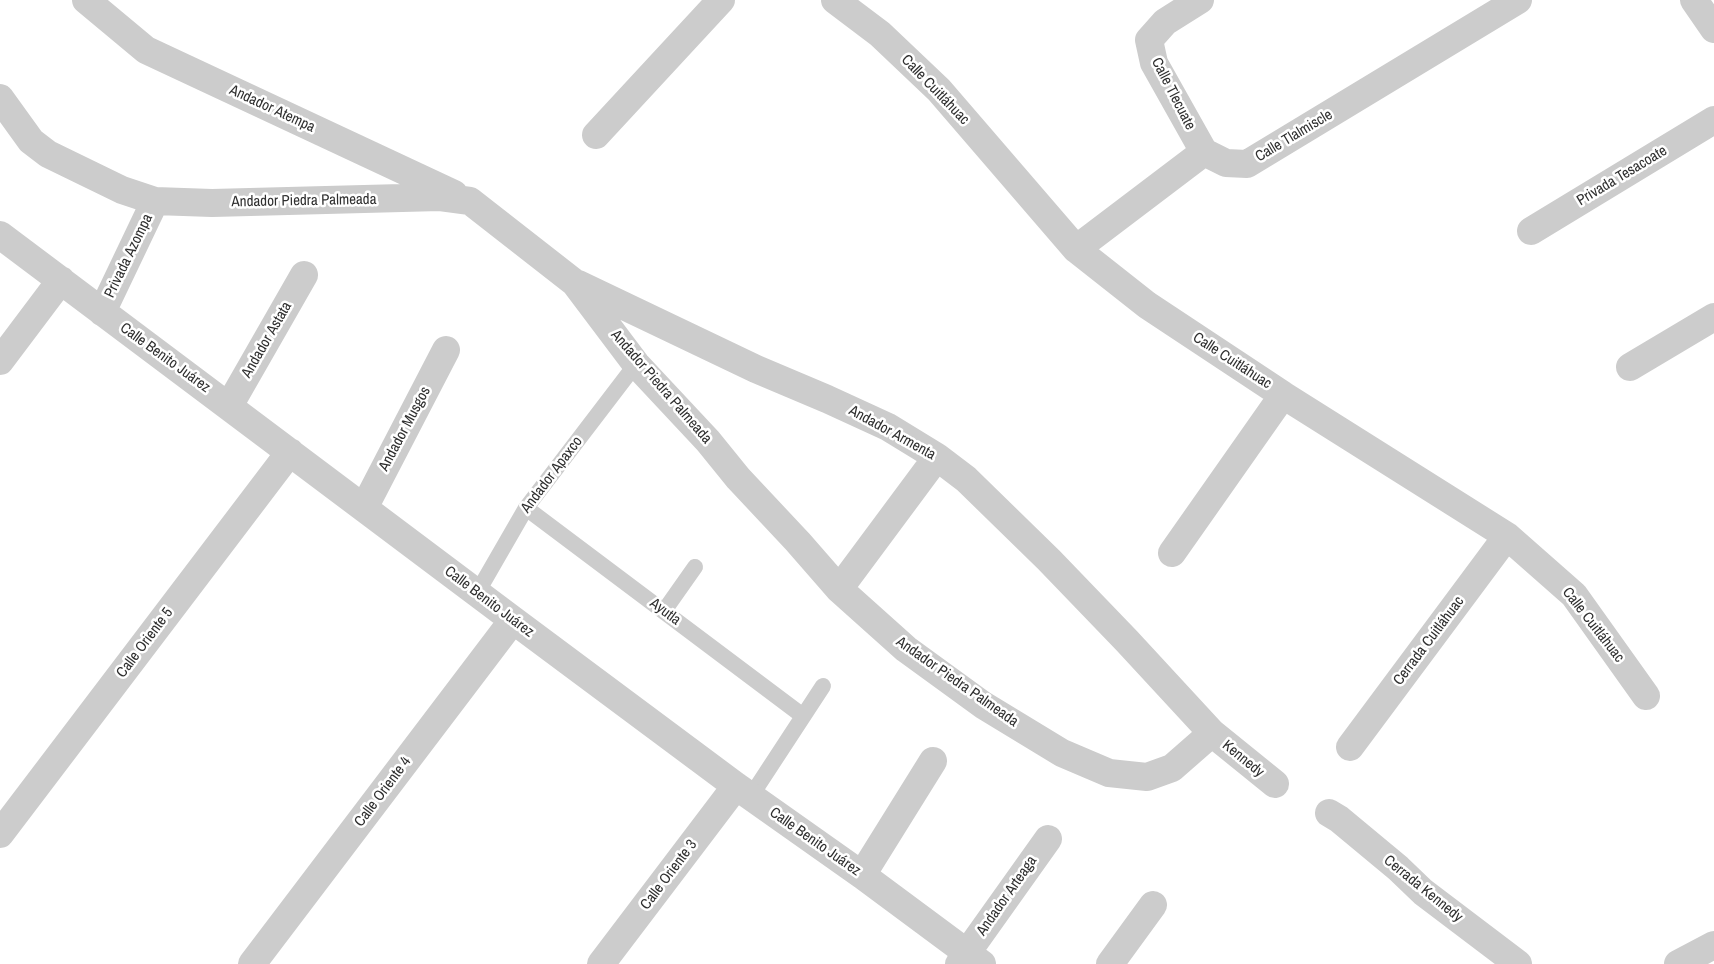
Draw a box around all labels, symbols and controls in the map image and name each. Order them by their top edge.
street label: Calle Cuitláhuac [897,51,973,129]
street label: Calle Tlecuate [1147,55,1199,133]
street label: Andador Atempa [226,81,318,137]
street label: Calle Tlalmiscle [1252,106,1336,166]
street label: Privada Tesacoate [1574,142,1670,210]
street label: Andador Piedra Palmeada [231,191,377,211]
street label: Privada Azompa [101,211,157,301]
street label: Andador Astata [238,299,296,381]
street label: Calle Benito Juárez [116,319,214,397]
street label: Andador Piedra Palmeada [607,326,715,448]
street label: Calle Cuitláhuac [1189,329,1275,393]
street label: Andador Musgos [375,384,435,474]
street label: Andador Armenta [845,402,939,464]
street label: Andador Apaxco [517,433,587,517]
street label: Calle Benito Juárez [441,563,537,641]
street label: Calle Cuitláhuac [1558,584,1628,666]
street label: Cerrada Cuitláhuac [1390,593,1468,689]
street label: Ayutla [646,595,684,629]
street label: Calle Oriente 5 [113,605,177,681]
street label: Andador Piedra Palmeada [892,633,1022,731]
street label: Kennedy [1218,737,1268,781]
street label: Calle Oriente 4 [351,754,415,830]
street label: Calle Benito Juárez [766,804,864,880]
street label: Calle Oriente 3 [637,837,701,913]
street label: Cerrada Kennedy [1380,852,1466,926]
street label: Andador Arteaga [973,853,1041,939]

